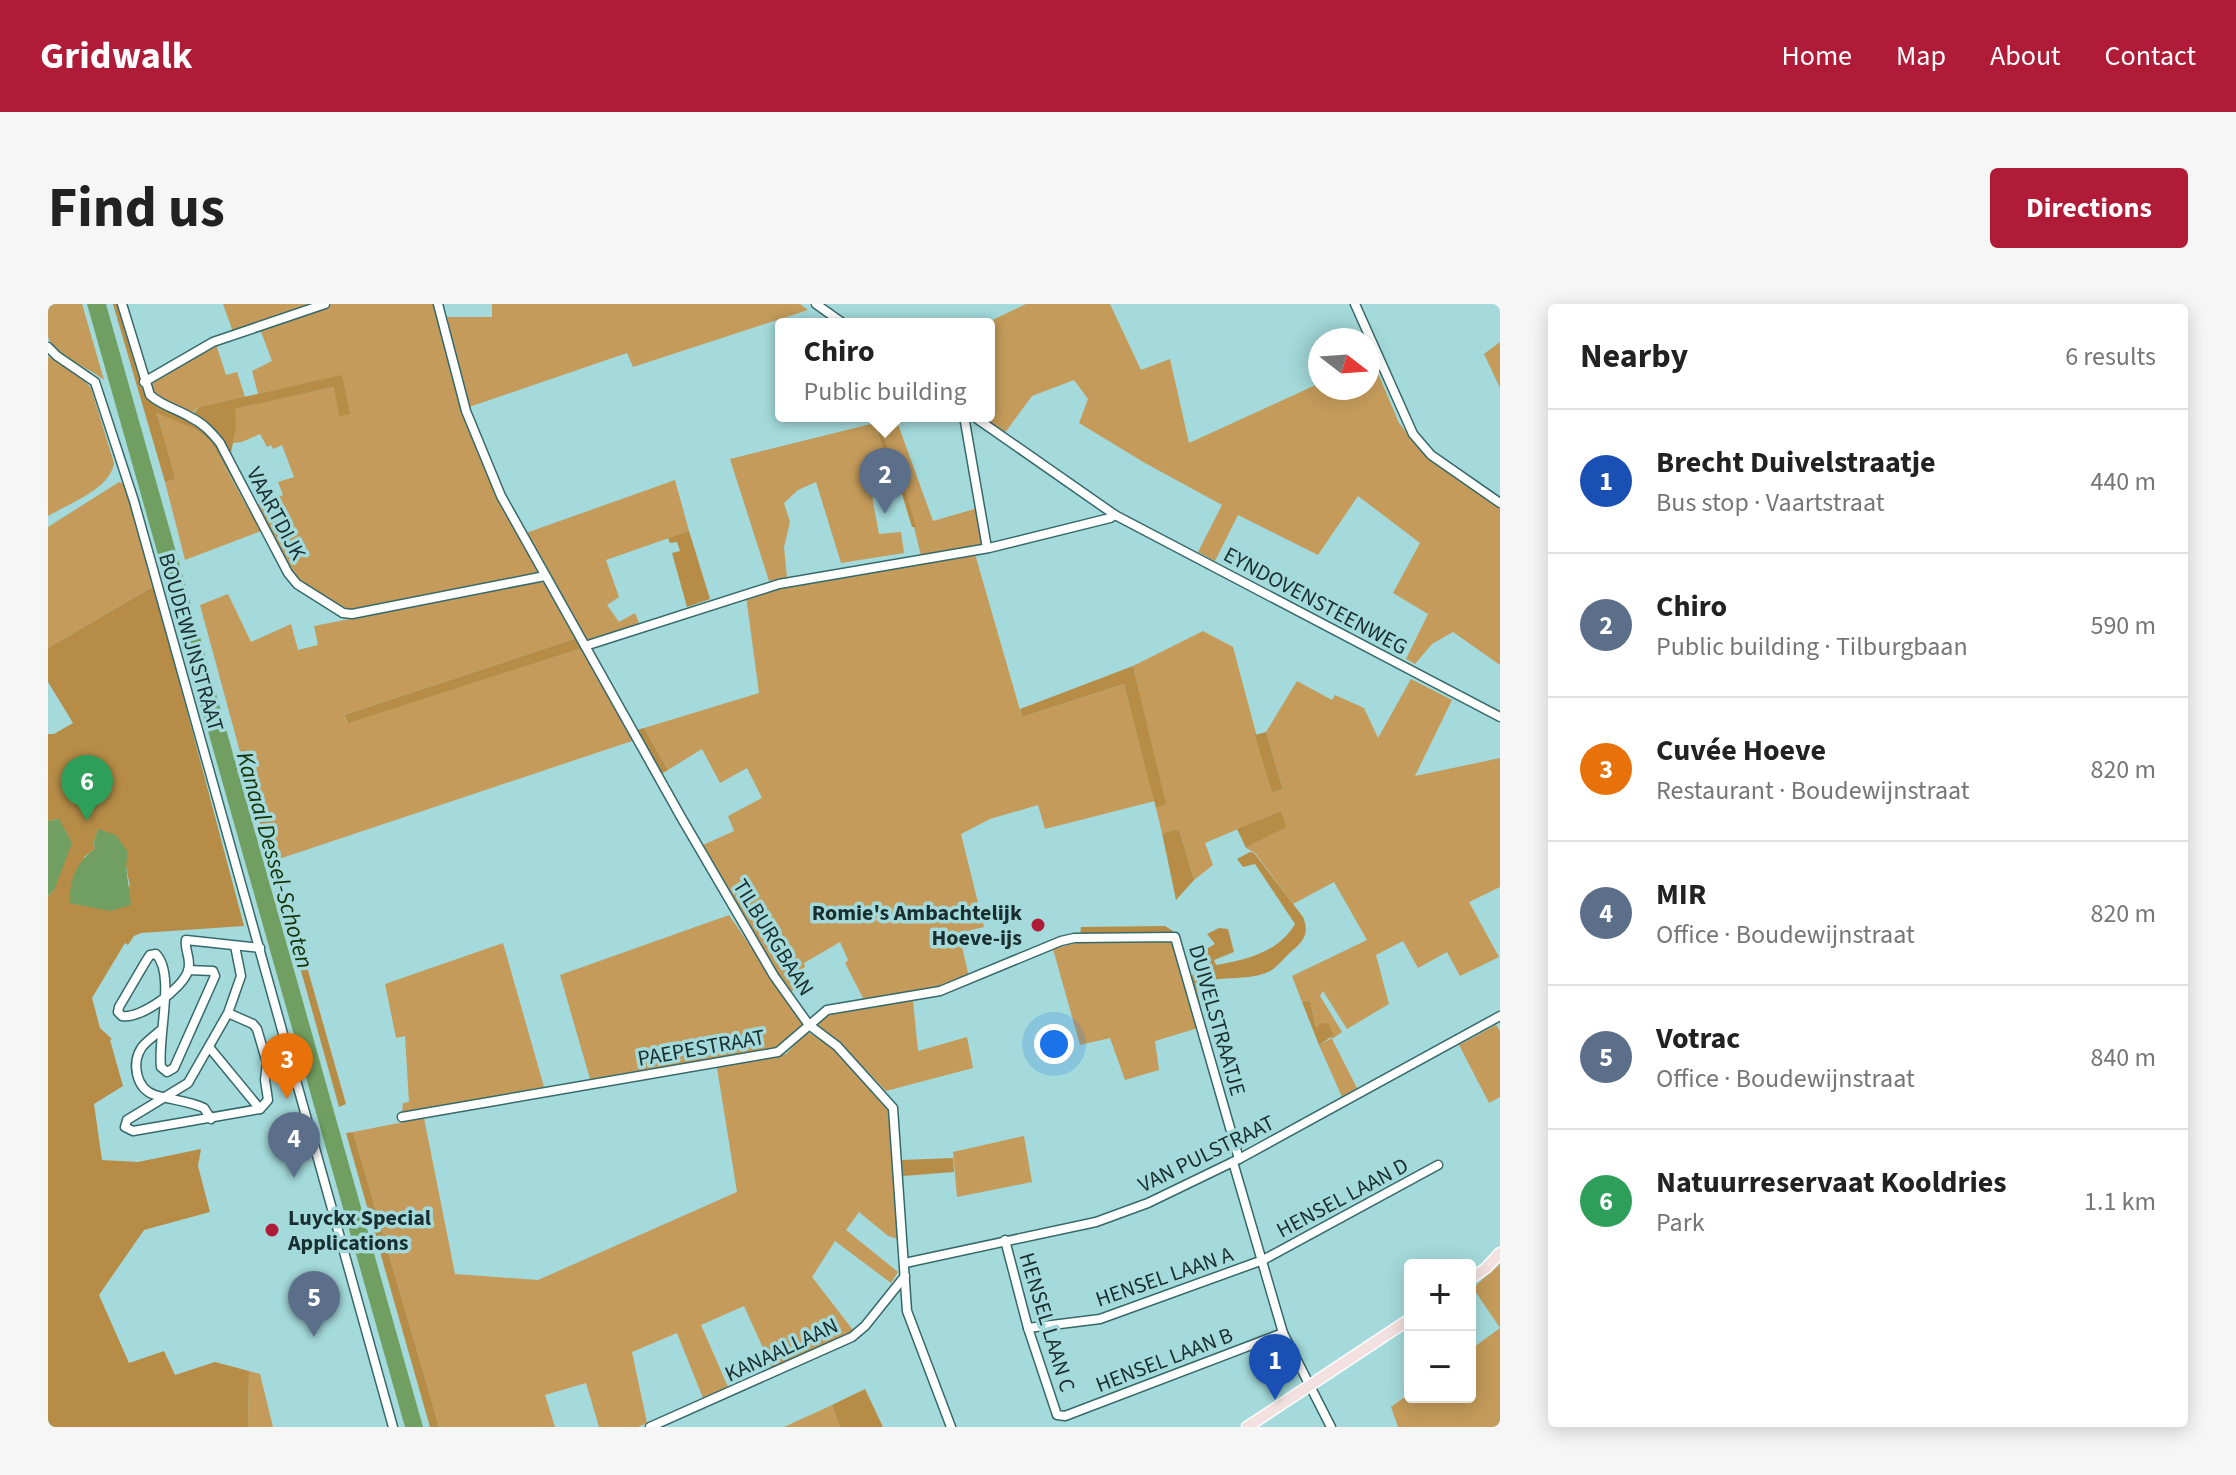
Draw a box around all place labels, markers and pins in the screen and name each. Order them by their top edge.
pin: 2 [859,448,911,514]
pin: 6 [61,755,113,821]
place label: Romie's Ambachtelijk Hoeve-ijs [812,897,1022,954]
marker: Romie's Ambachtelijk Hoeve-ijs [1029,916,1047,934]
pin: 3 [261,1033,313,1099]
pin: 4 [268,1112,320,1178]
place label: Luyckx Special Applications [287,1202,432,1259]
marker: Luyckx Special Applications [263,1221,281,1239]
pin: 5 [288,1271,340,1337]
pin: 1 [1249,1334,1301,1400]

